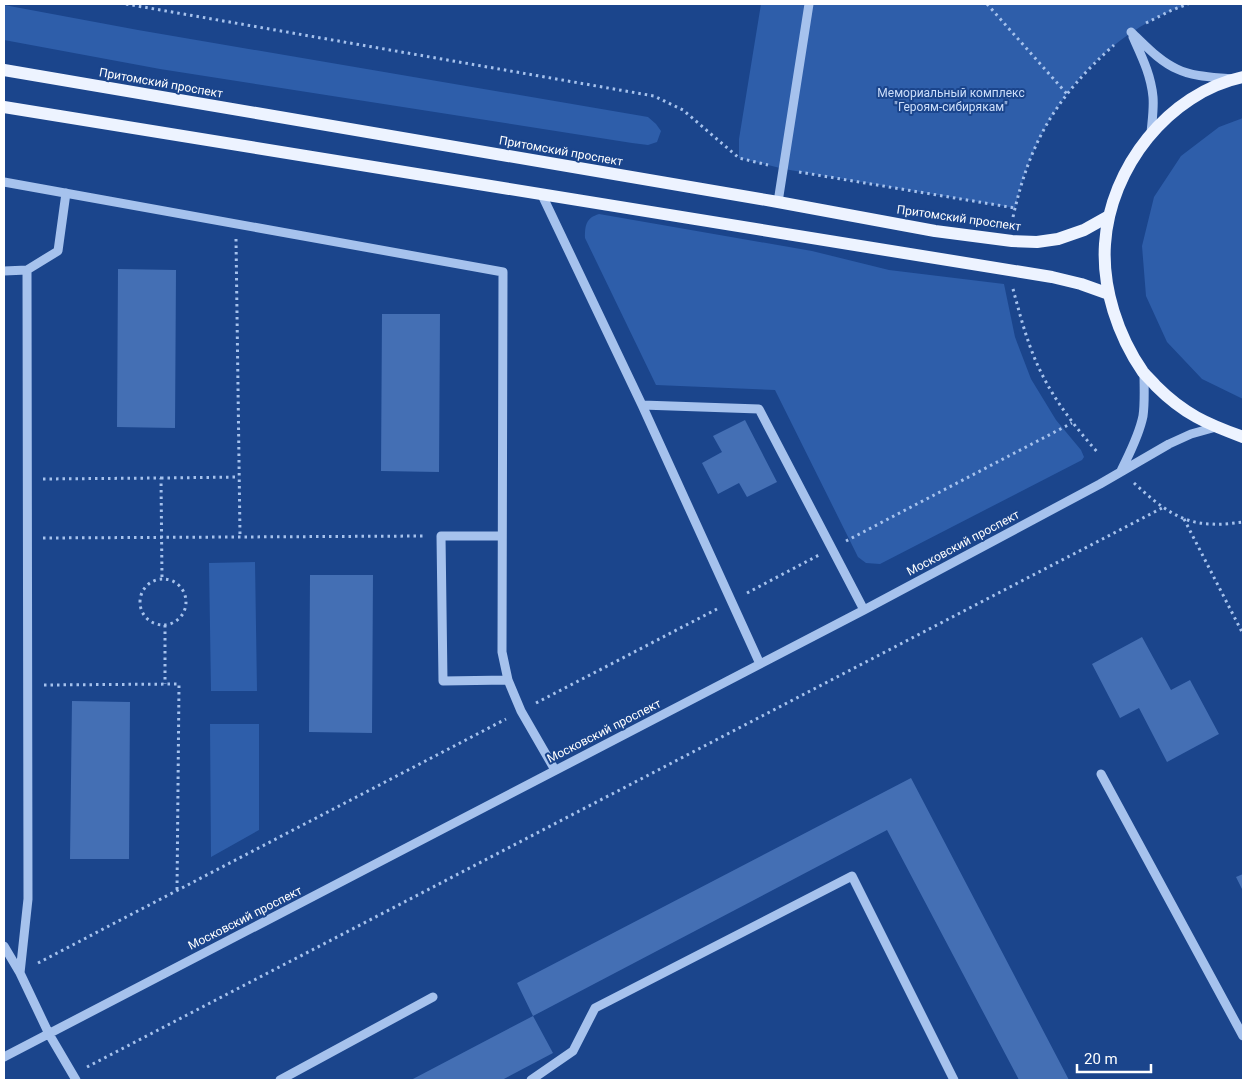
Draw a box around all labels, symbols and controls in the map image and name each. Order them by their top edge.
street label: Притомский проспект [98,65,224,101]
park label: Мемориальный комплекс "Героям-сибирякам" [877,86,1025,114]
street label: Притомский проспект [498,133,624,169]
street label: Притомский проспект [896,202,1022,234]
street label: Московский проспект [904,507,1022,579]
street label: Московский проспект [545,696,663,766]
street label: Московский проспект [186,883,304,953]
scale bar [1077,1042,1151,1074]
text: 20 m [1084,1050,1118,1068]

